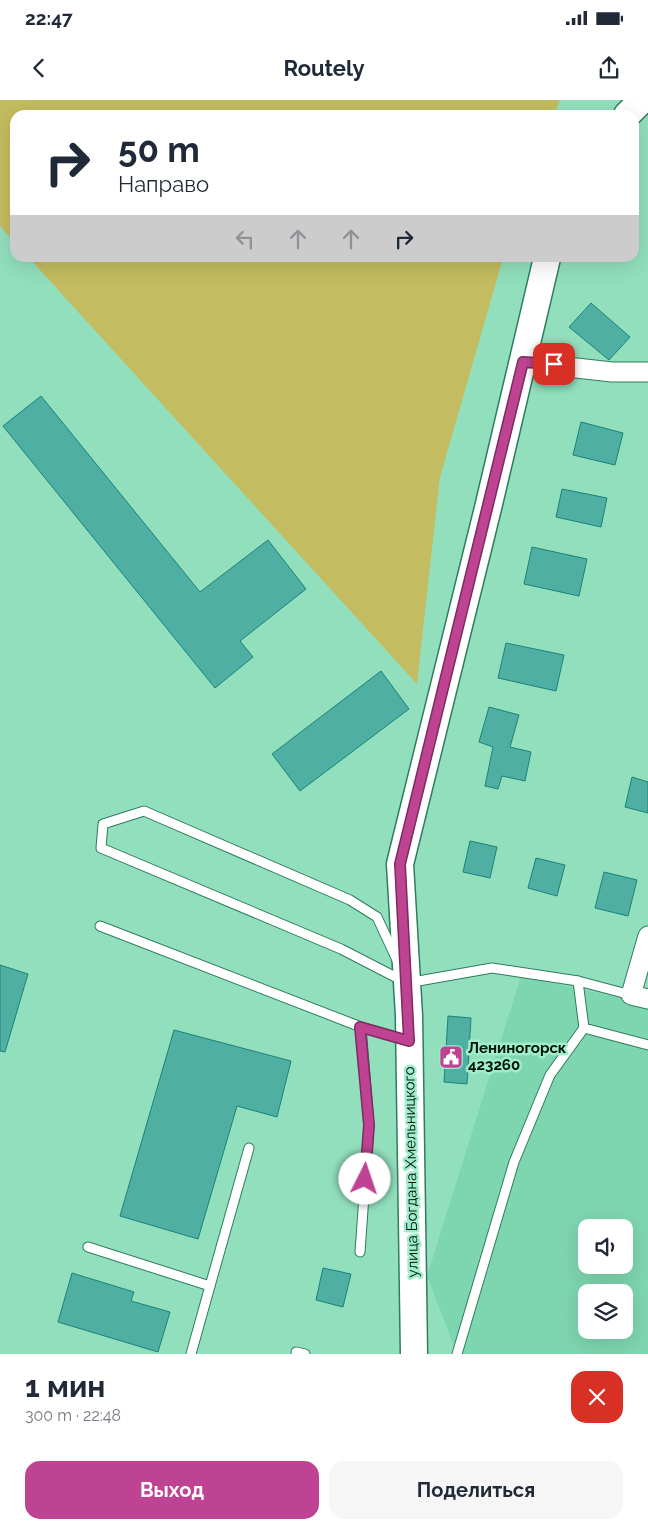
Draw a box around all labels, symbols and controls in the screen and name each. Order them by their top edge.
text: 22:47 [25,7,73,29]
icon: back [25,54,53,82]
icon: share [595,54,623,82]
text: Routely [283,55,365,81]
text: 50 m [118,129,200,170]
icon: right [35,130,100,195]
text: Направо [118,171,209,197]
icon: left [231,225,259,253]
icon: ahead [284,225,312,253]
icon: ahead [337,225,365,253]
icon: right [390,225,418,253]
pin [533,343,575,385]
icon: arrive [540,350,568,378]
place label: Лениногорск 423260 [468,1039,567,1074]
public building icon: Лениногорск 423260 [438,1044,464,1070]
street label: улица Богдана Хмельницкого [400,1066,422,1278]
position arrow [338,1152,390,1204]
map controls [578,1219,633,1339]
button: sound [578,1219,633,1274]
button: layers [578,1284,633,1339]
text: 1 мин [25,1369,105,1404]
button: close [571,1371,623,1423]
text: 300 m · 22:48 [25,1406,121,1425]
button: Выход [25,1461,319,1519]
button: Поделиться [329,1461,623,1519]

